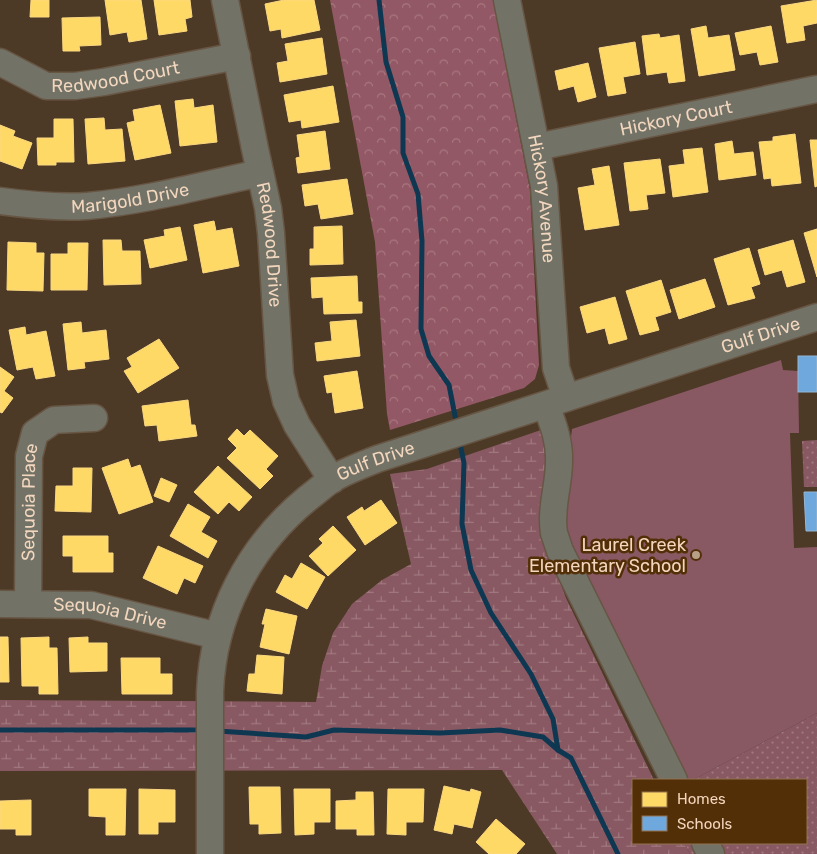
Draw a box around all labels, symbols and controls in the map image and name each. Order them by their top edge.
street label: Redwood Court [51,56,181,97]
street label: Hickory Court [618,96,734,141]
street label: Hickory Avenue [523,132,560,264]
street label: Marigold Drive [71,178,191,218]
street label: Redwood Drive [252,180,287,308]
street label: Gulf Drive [718,312,803,358]
street label: Gulf Drive [333,437,417,486]
street label: Sequoia Place [17,441,43,561]
place label: Laurel Creek Elementary School [529,534,687,577]
marker: Laurel Creek Elementary School [690,549,702,561]
street label: Sequoia Drive [53,594,169,634]
legend [632,779,807,844]
text: Homes [677,790,726,808]
text: Schools [677,815,733,833]

